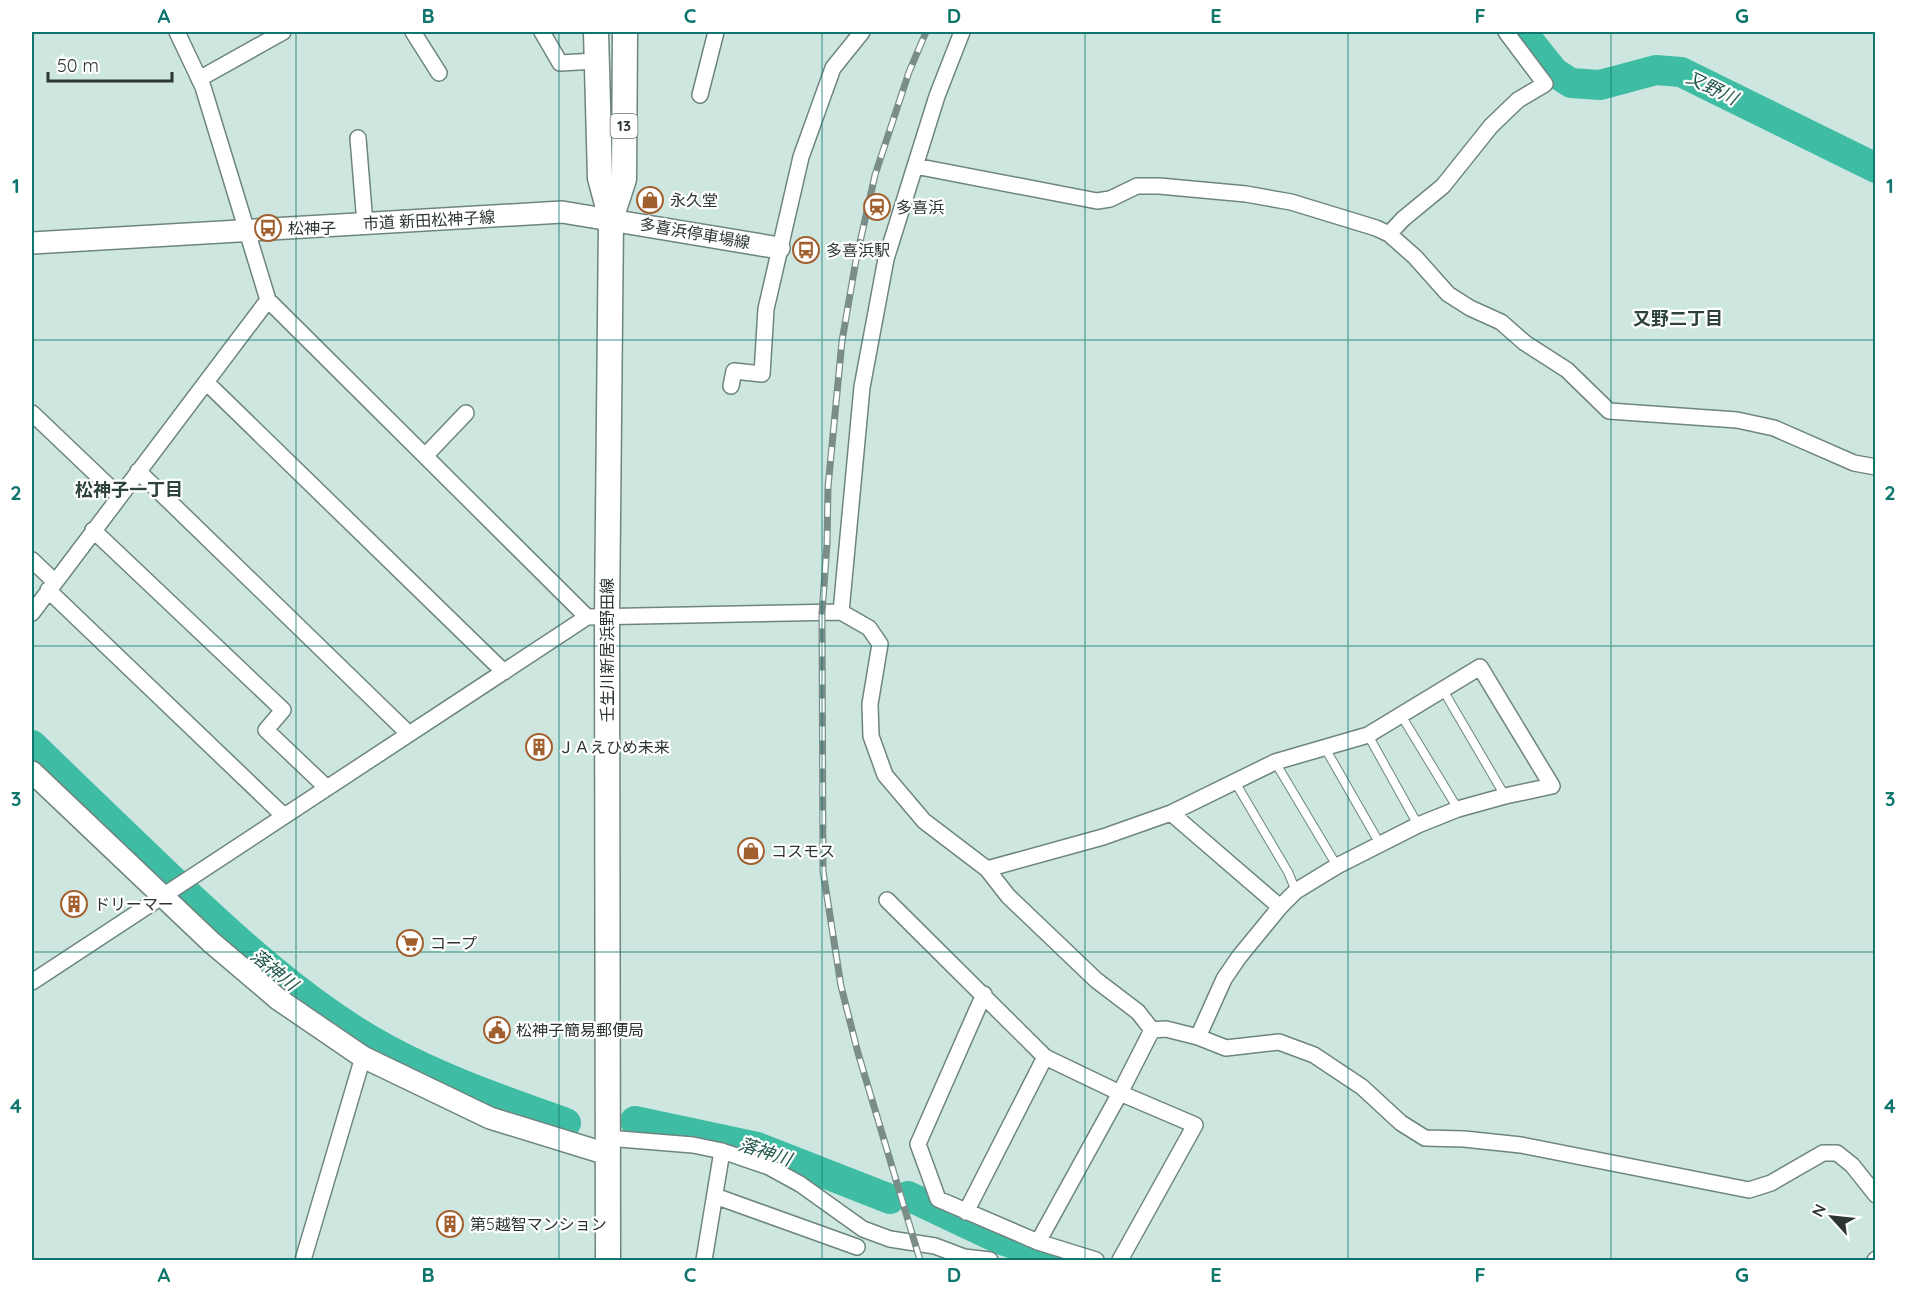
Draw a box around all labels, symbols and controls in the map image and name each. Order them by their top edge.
text: A [158,3,171,28]
text: B [421,3,435,28]
text: C [684,3,697,28]
text: D [947,3,961,28]
text: E [1210,3,1222,28]
text: F [1474,3,1486,28]
text: G [1735,3,1749,28]
scale bar [48,45,172,83]
text: 50 m [57,54,99,77]
water label: 又野川 [1683,65,1743,111]
road number: 13 [610,114,638,138]
text: 1 [12,173,20,198]
text: 1 [1886,173,1894,198]
shop icon: 永久堂 [635,185,665,215]
place label: 永久堂 [670,190,718,210]
station icon: 多喜浜 [862,192,892,222]
place label: 多喜浜 [896,197,944,217]
street label: 市道 新田松神子線 [362,207,496,233]
bus stop icon: 松神子 [253,213,283,243]
street label: 多喜浜停車場線 [638,213,752,253]
place label: 松神子 [288,218,336,238]
bus stop icon: 多喜浜駅 [791,235,821,265]
place label: 多喜浜駅 [826,240,890,260]
district label: 又野二丁目 [1633,307,1723,330]
district label: 松神子一丁目 [75,478,183,501]
text: 2 [10,480,22,505]
text: 2 [1884,480,1896,505]
street label: 壬生川新居浜野田線 [597,578,617,722]
building icon: ＪＡえひめ未来 [524,732,554,762]
place label: ＪＡえひめ未来 [558,737,670,757]
text: 3 [11,786,21,811]
text: 3 [1885,786,1895,811]
shop icon: コスモス [736,836,766,866]
place label: コスモス [771,841,835,861]
building icon: ドリーマー [59,889,89,919]
place label: ドリーマー [94,894,174,914]
supermarket icon: コープ [395,928,425,958]
place label: コープ [430,933,477,953]
water label: 落神川 [246,944,304,997]
public building icon: 松神子簡易郵便局 [482,1015,512,1045]
place label: 松神子簡易郵便局 [516,1020,644,1040]
text: 4 [10,1093,22,1118]
text: 4 [1884,1093,1896,1118]
water label: 落神川 [736,1132,796,1171]
north arrow [1802,1187,1862,1247]
text: N [1807,1200,1830,1220]
building icon: 第5越智マンション [435,1209,465,1239]
place label: 第5越智マンション [470,1214,607,1234]
text: A [158,1262,171,1287]
text: B [421,1262,435,1287]
text: C [684,1262,697,1287]
text: D [947,1262,961,1287]
text: E [1210,1262,1222,1287]
text: F [1474,1262,1486,1287]
text: G [1735,1262,1749,1287]

